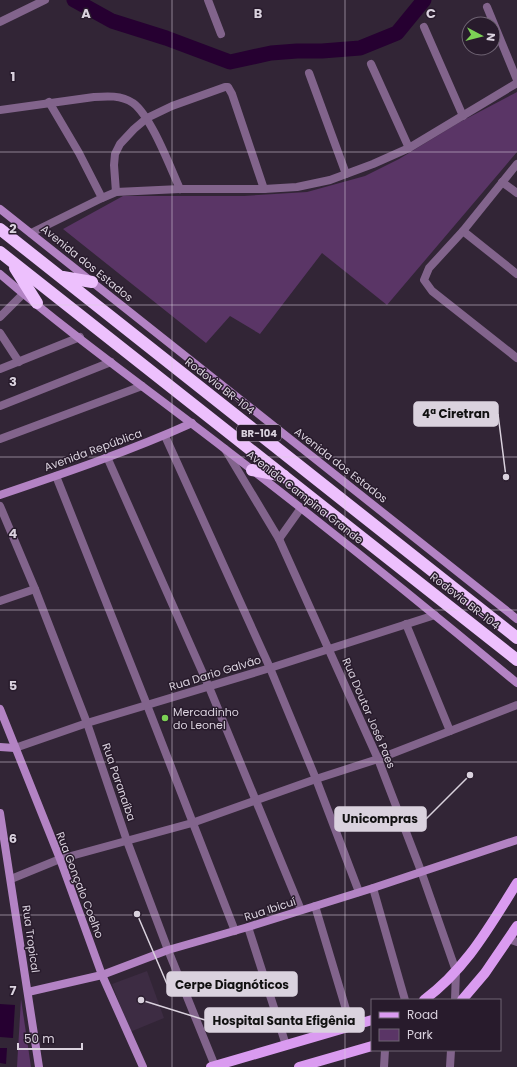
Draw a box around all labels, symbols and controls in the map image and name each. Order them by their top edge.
text: A [81,4,91,23]
text: B [254,4,263,23]
text: C [426,4,436,23]
north arrow [461,16,501,56]
text: N [482,32,499,42]
text: 1 [11,67,15,86]
text: 2 [9,219,17,238]
street label: Avenida dos Estados [38,221,137,305]
street label: Rodovia BR-104 [182,354,258,418]
text: 3 [9,372,17,391]
callout: 4ª Ciretran [414,402,498,426]
text: 4ª Ciretran [422,405,490,422]
street label: Avenida dos Estados [291,424,391,507]
street label: Avenida República [42,425,144,475]
road number: BR-104 [237,425,281,441]
street label: Avenida Campina Grande [243,446,367,548]
text: 4 [9,524,18,543]
street label: Rodovia BR-104 [427,569,503,633]
street label: Rua Dario Galvão [167,651,263,695]
street label: Rua Doutor José Paes [338,655,400,771]
text: 5 [9,676,17,695]
place label: Mercadinho do Leonel [173,704,239,733]
marker: Mercadinho do Leonel [160,713,170,723]
street label: Rua Paranaíba [98,741,140,823]
callout: Unicompras [335,807,426,831]
text: Unicompras [342,810,418,827]
text: 6 [9,829,17,848]
street label: Rua Gonçalo Coelho [52,830,108,940]
street label: Rua Ibicuí [242,893,298,925]
street label: Rua Tropical [18,904,44,974]
callout: Cerpe Diagnóticos [167,972,297,996]
text: Cerpe Diagnóticos [175,976,289,993]
text: 7 [10,981,17,1000]
legend [371,999,501,1051]
text: Road [407,1006,438,1023]
callout: Hospital Santa Efigênia [205,1008,364,1032]
text: Hospital Santa Efigênia [213,1012,355,1029]
scale bar [18,1025,82,1051]
text: Park [407,1026,434,1043]
text: 50 m [24,1030,55,1047]

